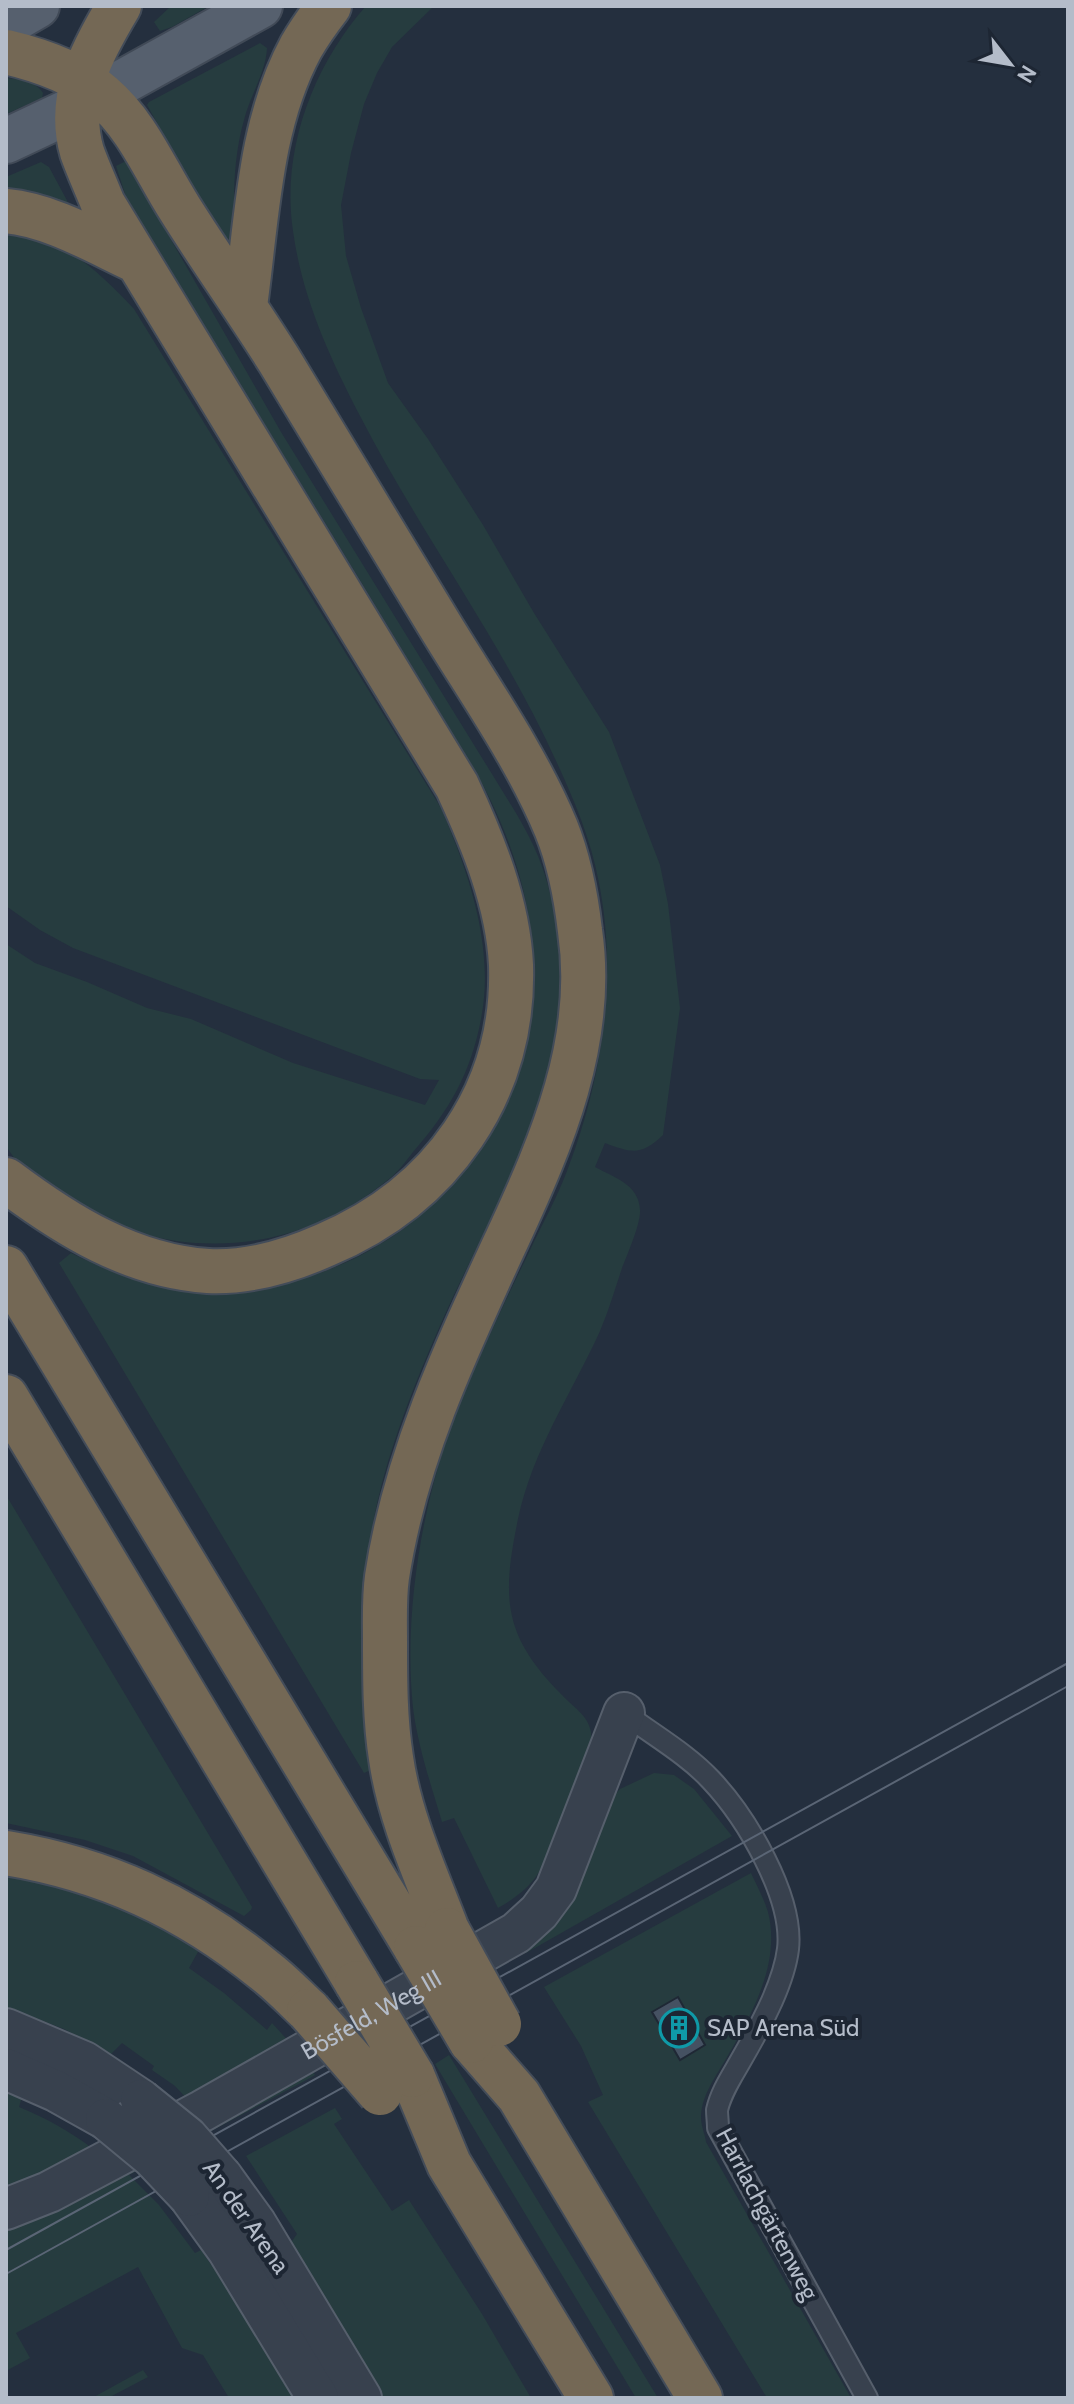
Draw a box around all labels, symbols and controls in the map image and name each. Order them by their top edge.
north arrow [970,24,1050,104]
text: N [1011,60,1042,88]
street label: Bösfeld, Weg III [296,1963,446,2066]
building icon: SAP Arena Süd [658,2007,700,2049]
place label: SAP Arena Süd [707,2013,859,2042]
street label: Harrlachgärtenweg [710,2123,825,2306]
street label: An der Arena [197,2155,296,2279]

